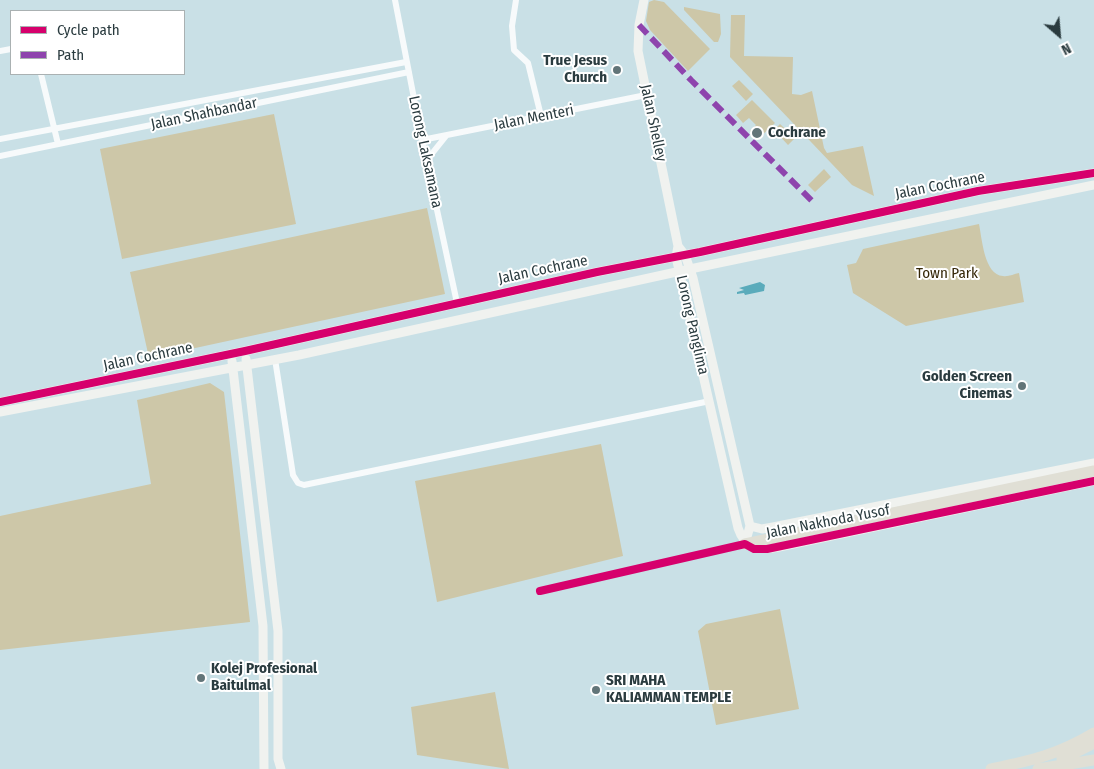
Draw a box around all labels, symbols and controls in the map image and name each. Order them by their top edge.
legend [10,10,185,75]
north arrow [1034,10,1084,60]
text: Cycle path [57,21,120,39]
text: N [1058,39,1074,58]
text: Path [57,46,84,64]
place label: True Jesus Church [543,52,607,87]
marker: True Jesus Church [611,64,623,76]
street label: Jalan Shelley [636,83,670,163]
street label: Jalan Shahbandar [149,94,259,134]
street label: Lorong Laksamana [404,94,446,210]
street label: Jalan Menteri [493,101,575,135]
place label: Cochrane [768,124,826,142]
marker: Cochrane [750,126,764,140]
street label: Jalan Cochrane [894,168,986,204]
street label: Jalan Cochrane [497,252,589,288]
park label: Town Park [916,265,978,283]
street label: Lorong Panglima [672,274,712,376]
street label: Jalan Cochrane [102,339,194,375]
place label: Golden Screen Cinemas [922,368,1012,403]
marker: Golden Screen Cinemas [1016,380,1028,392]
street label: Jalan Nakhoda Yusof [765,501,891,543]
place label: Kolej Profesional Baitulmal [211,660,317,695]
marker: Kolej Profesional Baitulmal [195,672,207,684]
place label: SRI MAHA KALIAMMAN TEMPLE [606,672,731,707]
marker: SRI MAHA KALIAMMAN TEMPLE [590,684,602,696]

